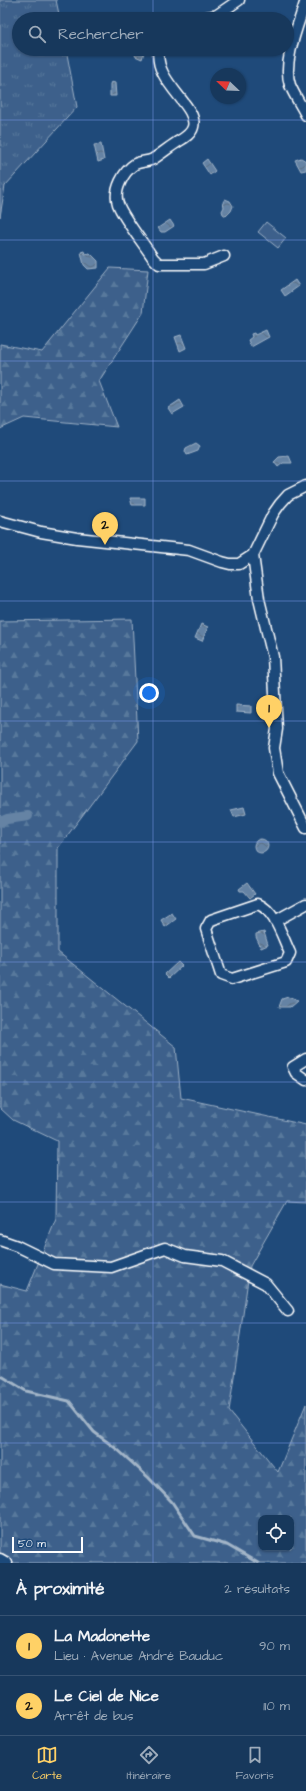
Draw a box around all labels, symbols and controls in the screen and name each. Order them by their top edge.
search box [12,12,294,56]
icon: search [26,23,48,45]
text: Rechercher [58,24,143,45]
north arrow [210,68,246,104]
pin: 2 [92,512,118,545]
your location [139,683,159,703]
pin: 1 [256,695,282,728]
map controls [258,1515,294,1551]
button: locate [258,1515,294,1551]
scale bar [12,1535,83,1554]
text: 50 m [18,1536,46,1551]
text: À proximité [16,1577,105,1601]
text: 2 résultats [224,1580,290,1598]
text: La Madonette [54,1626,150,1647]
text: 1 [28,1637,30,1655]
text: 90 m [259,1637,290,1655]
text: Lieu · Avenue André Bauduc [54,1647,223,1665]
text: Le Ciel de Nice [54,1686,159,1707]
text: 2 [25,1697,33,1715]
text: 110 m [263,1697,290,1715]
text: Arrêt de bus [54,1707,134,1725]
tab: Carte [32,1744,62,1783]
tab: Itinéraire [126,1744,171,1783]
tab: Favoris [235,1744,274,1783]

